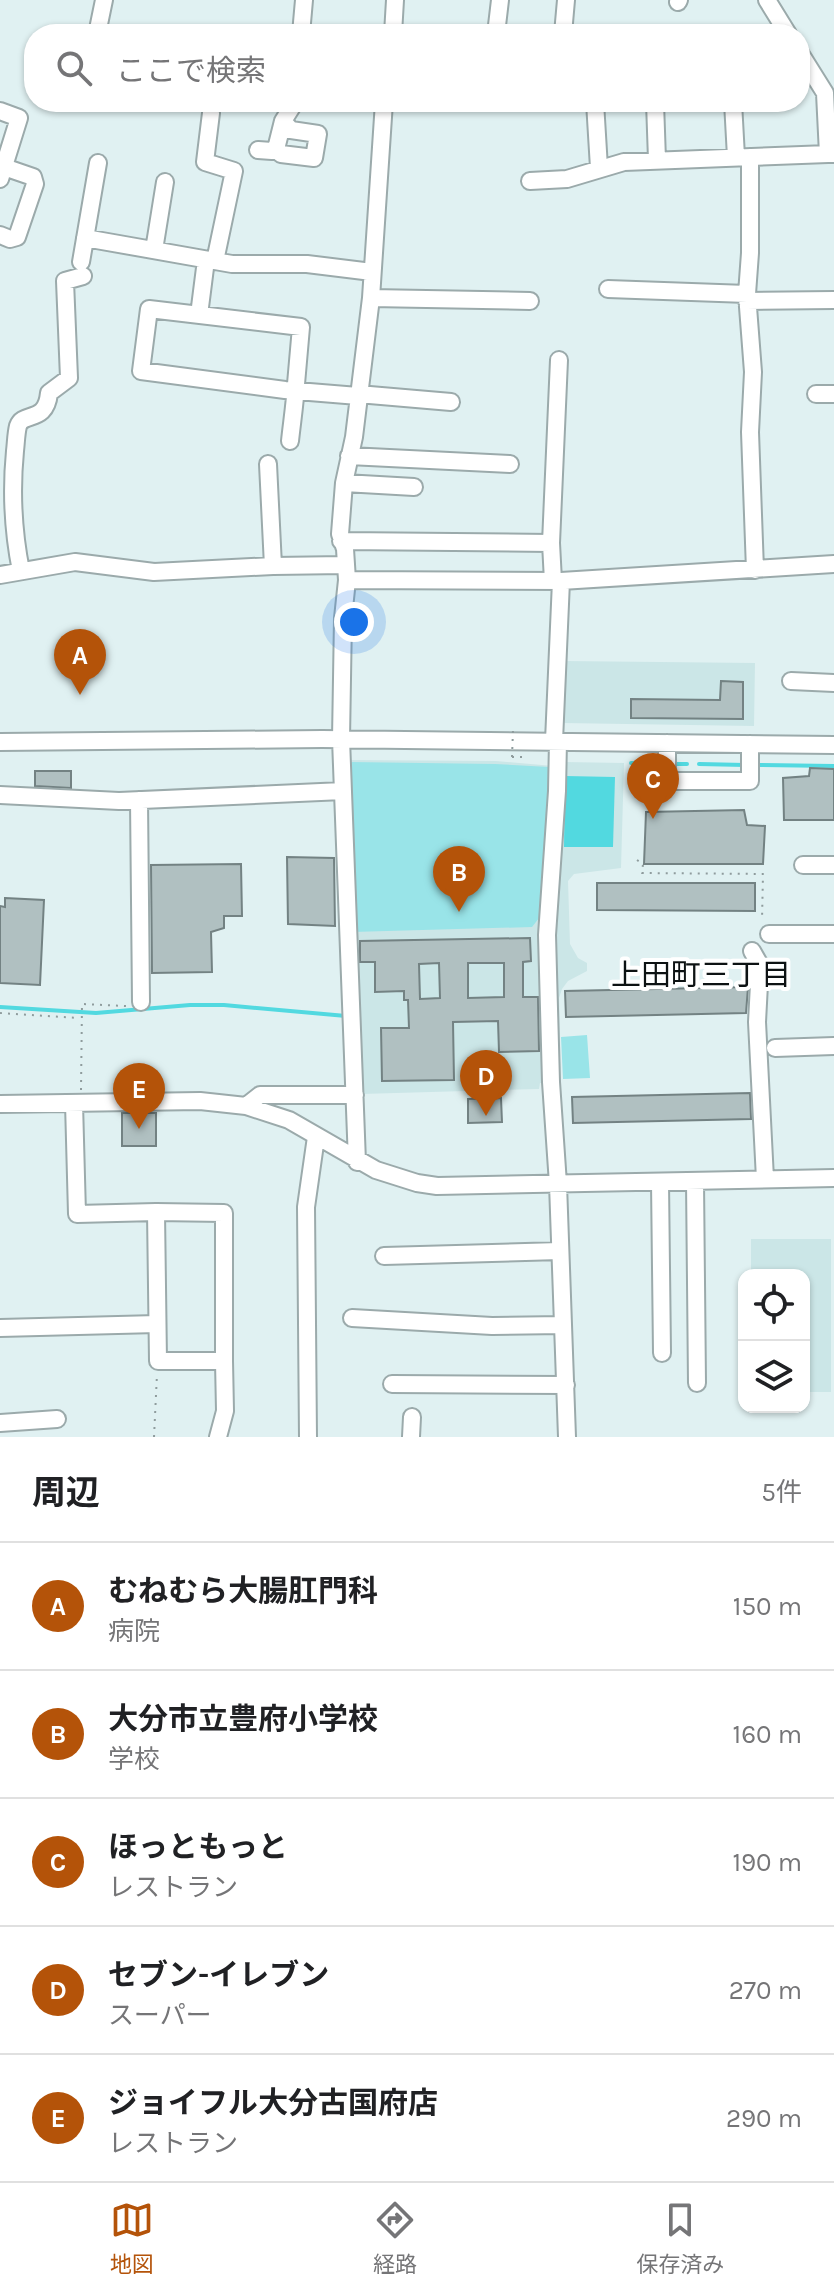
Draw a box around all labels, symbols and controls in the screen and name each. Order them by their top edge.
search box [24,24,810,112]
icon: search [52,46,96,90]
text: ここで検索 [116,53,266,89]
your location [334,602,374,642]
pin: A [54,629,106,695]
pin: C [627,753,679,819]
pin: B [433,846,485,912]
district label: 上田町三丁目 [611,957,791,993]
pin: D [460,1050,512,1116]
pin: E [113,1063,165,1129]
map controls [738,1269,810,1413]
button: locate [738,1269,810,1341]
button: layers [738,1341,810,1413]
text: 周辺 [32,1473,100,1513]
text: 5件 [761,1477,802,1508]
text: むねむら大腸肛門科 [108,1573,378,1609]
text: A [50,1591,66,1622]
text: 150 m [733,1591,802,1622]
text: 病院 [108,1616,160,1647]
text: 大分市立豊府小学校 [108,1701,378,1737]
text: B [50,1719,66,1750]
text: 160 m [733,1719,802,1750]
text: 学校 [108,1744,160,1775]
text: ほっともっと [108,1829,288,1865]
text: C [50,1847,66,1878]
text: 190 m [732,1847,802,1878]
text: レストラン [108,1872,238,1903]
text: セブン-イレブン [108,1957,329,1993]
text: D [49,1975,67,2006]
text: 270 m [729,1975,802,2006]
text: スーパー [108,2000,212,2031]
text: ジョイフル大分古国府店 [108,2085,438,2121]
text: E [50,2103,66,2134]
text: 290 m [726,2103,802,2134]
text: レストラン [108,2128,238,2159]
tab: 地図 [110,2198,154,2278]
tab: 経路 [373,2198,417,2278]
tab: 保存済み [636,2198,724,2278]

